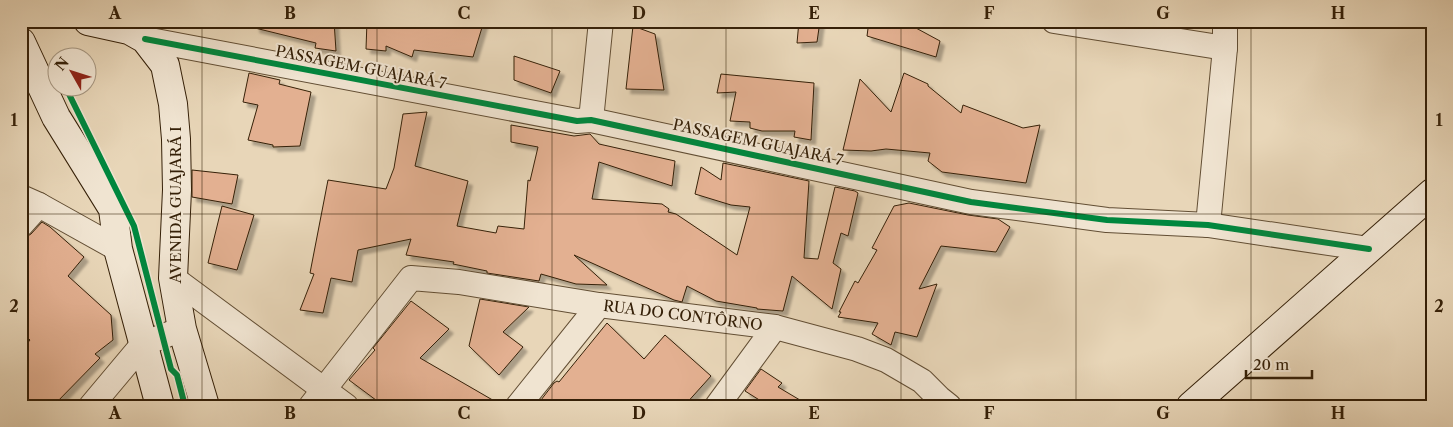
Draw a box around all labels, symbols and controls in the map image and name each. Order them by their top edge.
text: A [108,3,122,23]
text: B [284,3,296,23]
text: C [458,3,470,23]
text: D [632,3,646,23]
text: E [808,3,820,23]
text: F [984,3,995,23]
text: G [1156,3,1170,23]
text: H [1331,3,1345,23]
street label: PASSAGEM GUAJARÁ 7 [274,41,449,93]
north arrow [48,48,98,98]
text: N [51,53,73,74]
text: 1 [10,110,18,130]
text: 1 [1435,110,1443,130]
street label: PASSAGEM GUAJARÁ 7 [671,115,845,169]
street label: AVENIDA GUAJARÁ I [166,126,185,285]
text: 2 [9,296,19,316]
street label: RUA DO CONTÔRNO [602,296,764,334]
text: 2 [1434,296,1444,316]
scale bar [1246,347,1312,379]
text: 20 m [1253,355,1289,374]
text: A [108,403,122,423]
text: B [284,403,296,423]
text: C [458,403,470,423]
text: D [632,403,646,423]
text: E [808,403,820,423]
text: F [984,403,995,423]
text: G [1156,403,1170,423]
text: H [1331,403,1345,423]

